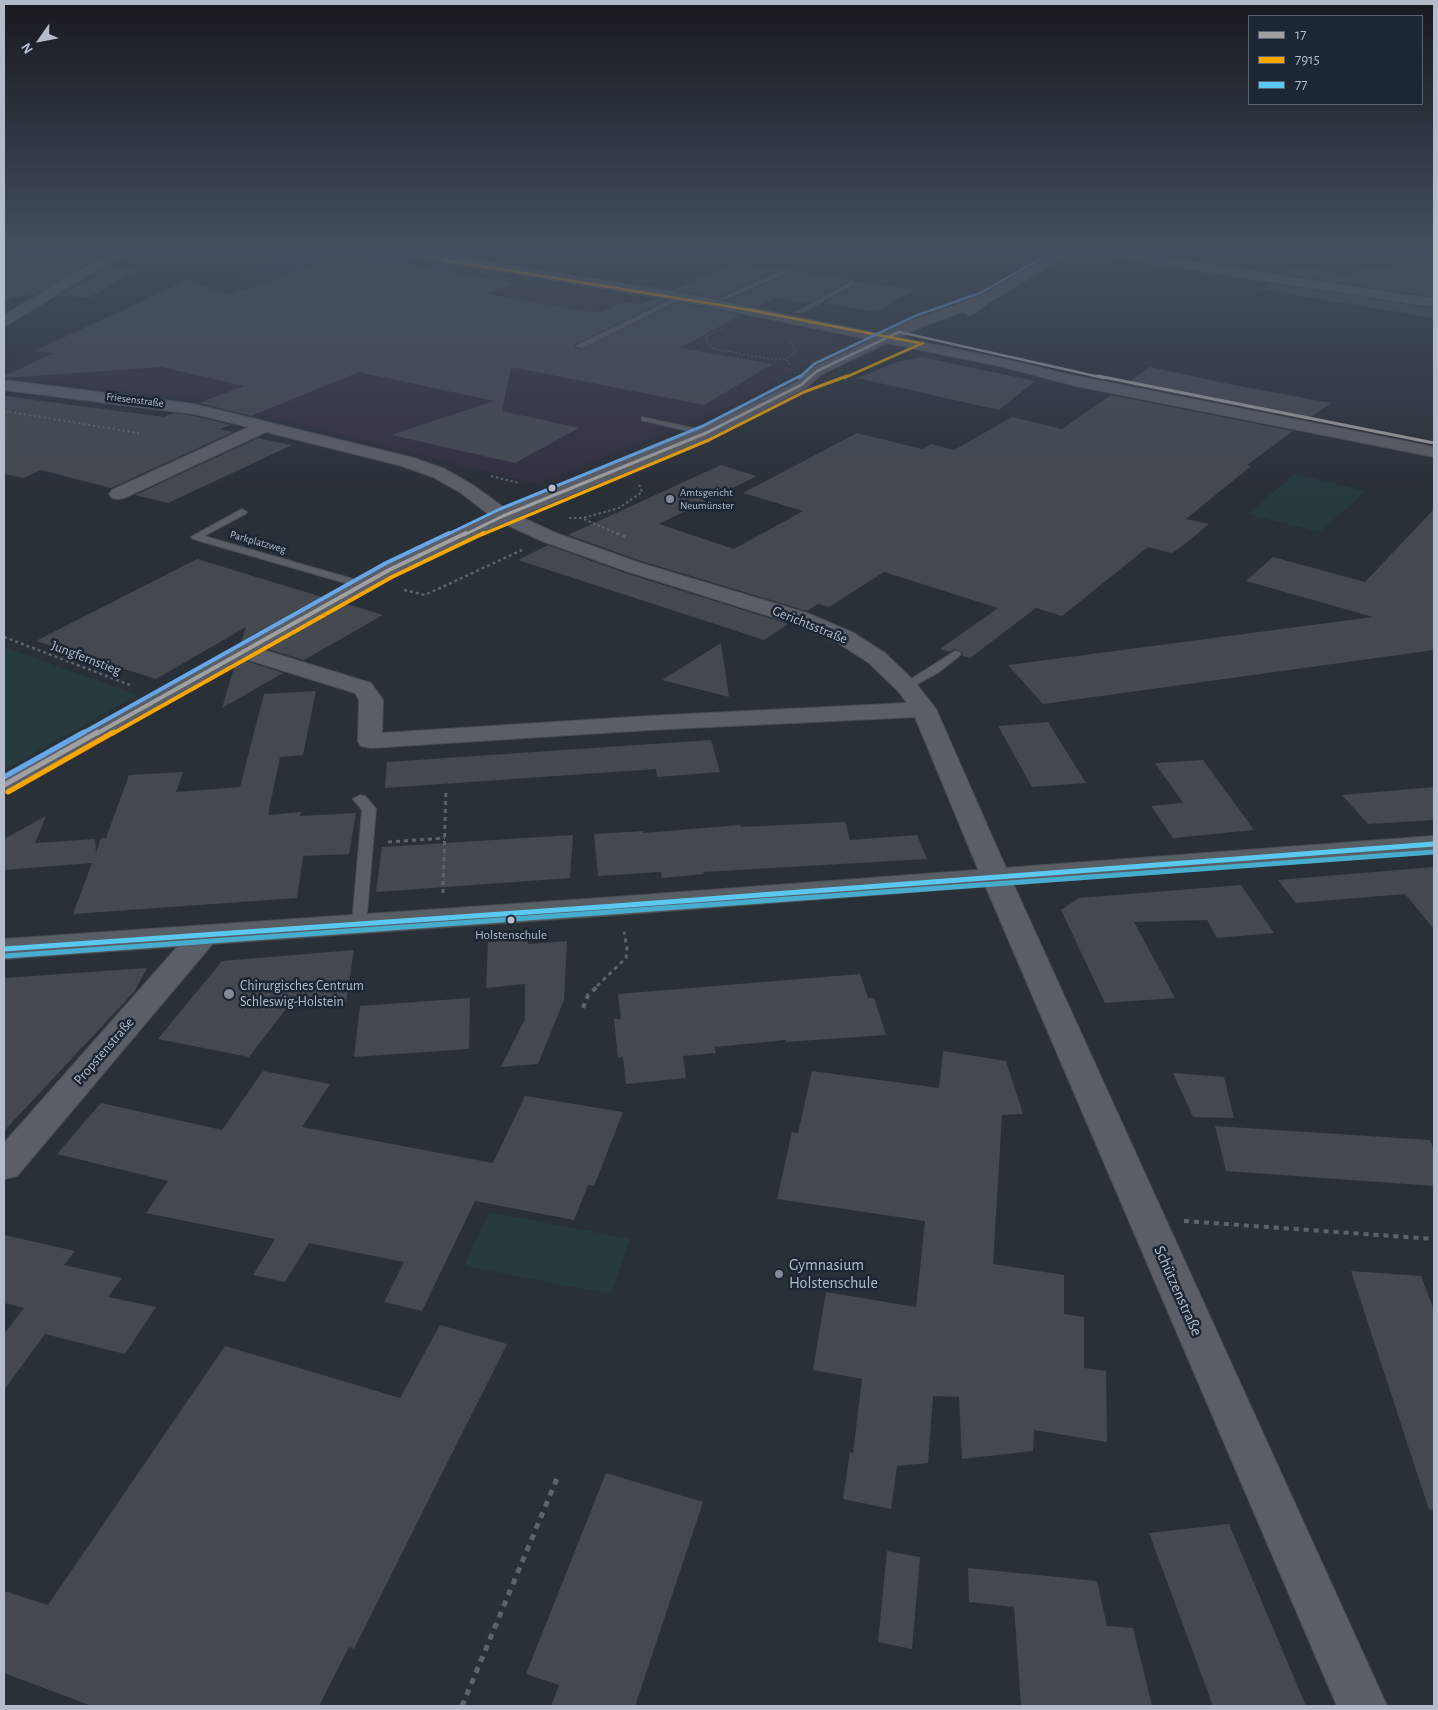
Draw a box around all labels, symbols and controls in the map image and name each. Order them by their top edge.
north arrow [15,15,65,65]
legend [1248,15,1423,105]
text: 17 [1295,27,1306,42]
text: N [19,40,36,56]
text: 7915 [1295,52,1320,67]
text: 77 [1295,77,1308,92]
street label: Friesenstraße [106,390,164,410]
unlabelled marker [547,483,557,493]
place label: Amtsgericht Neumünster [680,486,734,512]
marker: Amtsgericht Neumünster [664,493,676,505]
street label: Parkplatzweg [228,528,288,556]
street label: Gerichtsstraße [770,602,850,648]
street label: Jungfernstieg [49,637,123,679]
marker: Holstenschule [506,915,516,925]
place label: Holstenschule [475,927,547,943]
place label: Chirurgisches Centrum Schleswig-Holstein [240,978,364,1010]
marker: Chirurgisches Centrum Schleswig-Holstein [222,987,236,1001]
street label: Propstenstraße [70,1014,138,1088]
street label: Schützenstraße [1150,1243,1206,1339]
place label: Gymnasium Holstenschule [789,1255,878,1293]
marker: Gymnasium Holstenschule [773,1268,785,1280]

